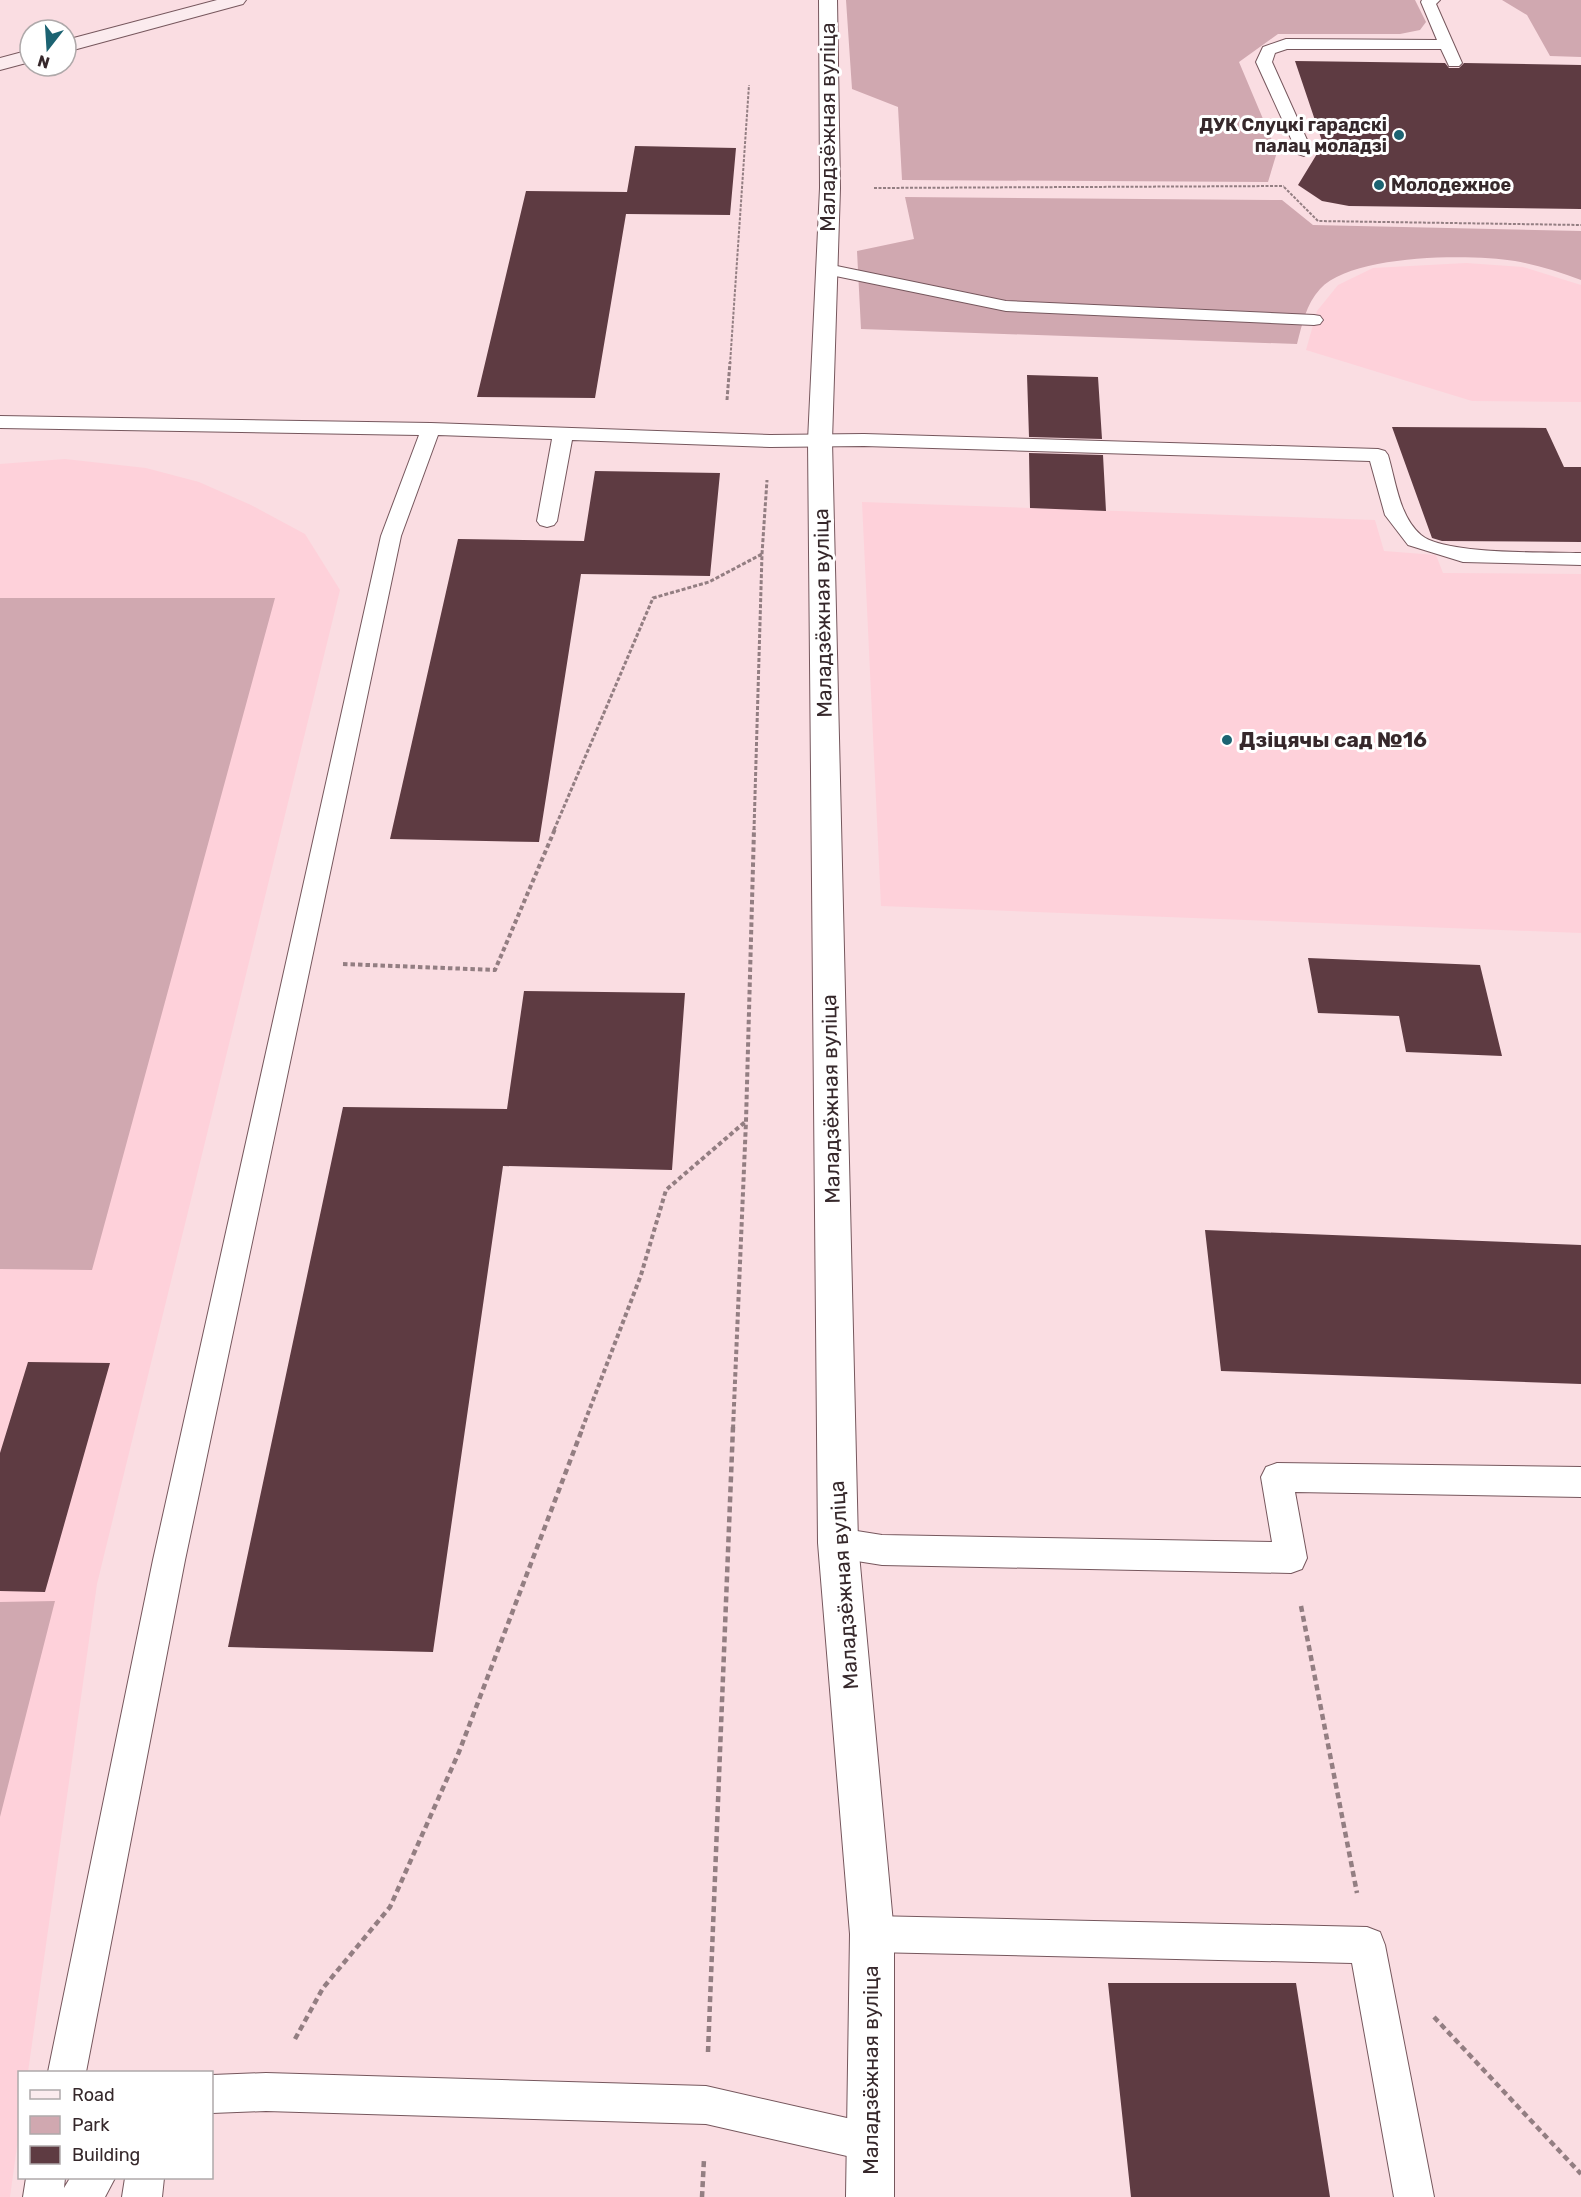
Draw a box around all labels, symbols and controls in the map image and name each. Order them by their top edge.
north arrow [18,18,78,78]
street label: Маладзёжная вуліца [815,22,840,232]
text: N [35,51,52,73]
place label: ДУК Слуцкі гарадскі палац моладзі [1199,114,1387,157]
marker: ДУК Слуцкі гарадскі палац моладзі [1392,128,1406,142]
place label: Молодежное [1391,174,1511,196]
marker: Молодежное [1372,178,1386,192]
street label: Маладзёжная вуліца [808,508,837,718]
place label: Дзіцячы сад №16 [1239,727,1427,752]
marker: Дзіцячы сад №16 [1220,733,1234,747]
street label: Маладзёжная вуліца [816,994,845,1204]
street label: Маладзёжная вуліца [824,1480,863,1690]
street label: Маладзёжная вуліца [858,1965,883,2175]
legend [18,2071,213,2179]
text: Road [72,2084,115,2106]
text: Park [72,2114,110,2136]
text: Building [72,2144,140,2166]

